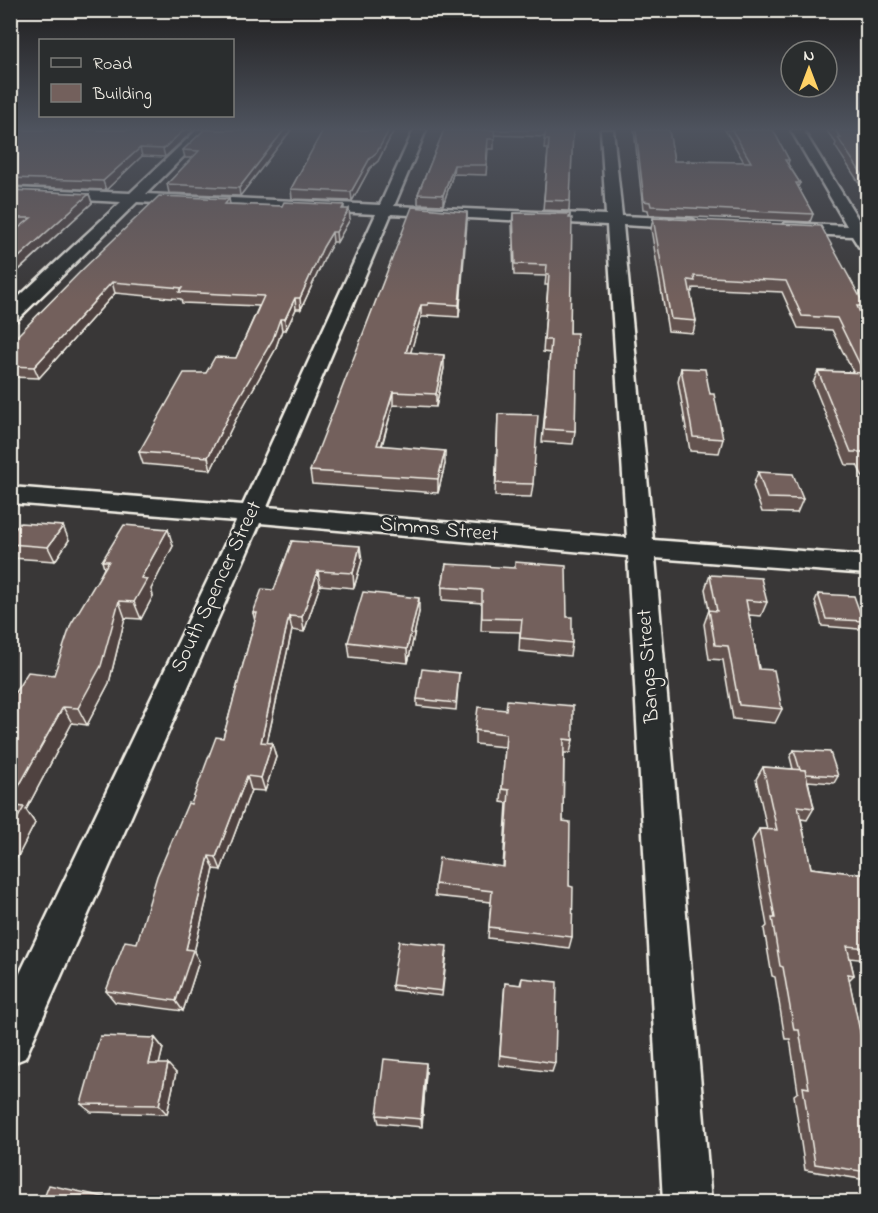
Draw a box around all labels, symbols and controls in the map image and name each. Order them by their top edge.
legend [39,39,234,117]
north arrow [779,39,839,99]
text: N [804,44,815,68]
text: Road [93,52,132,78]
text: Building [92,82,152,109]
street label: South Spencer Street [164,496,270,678]
street label: Simms Street [379,510,499,550]
street label: Bangs Street [630,608,670,725]

